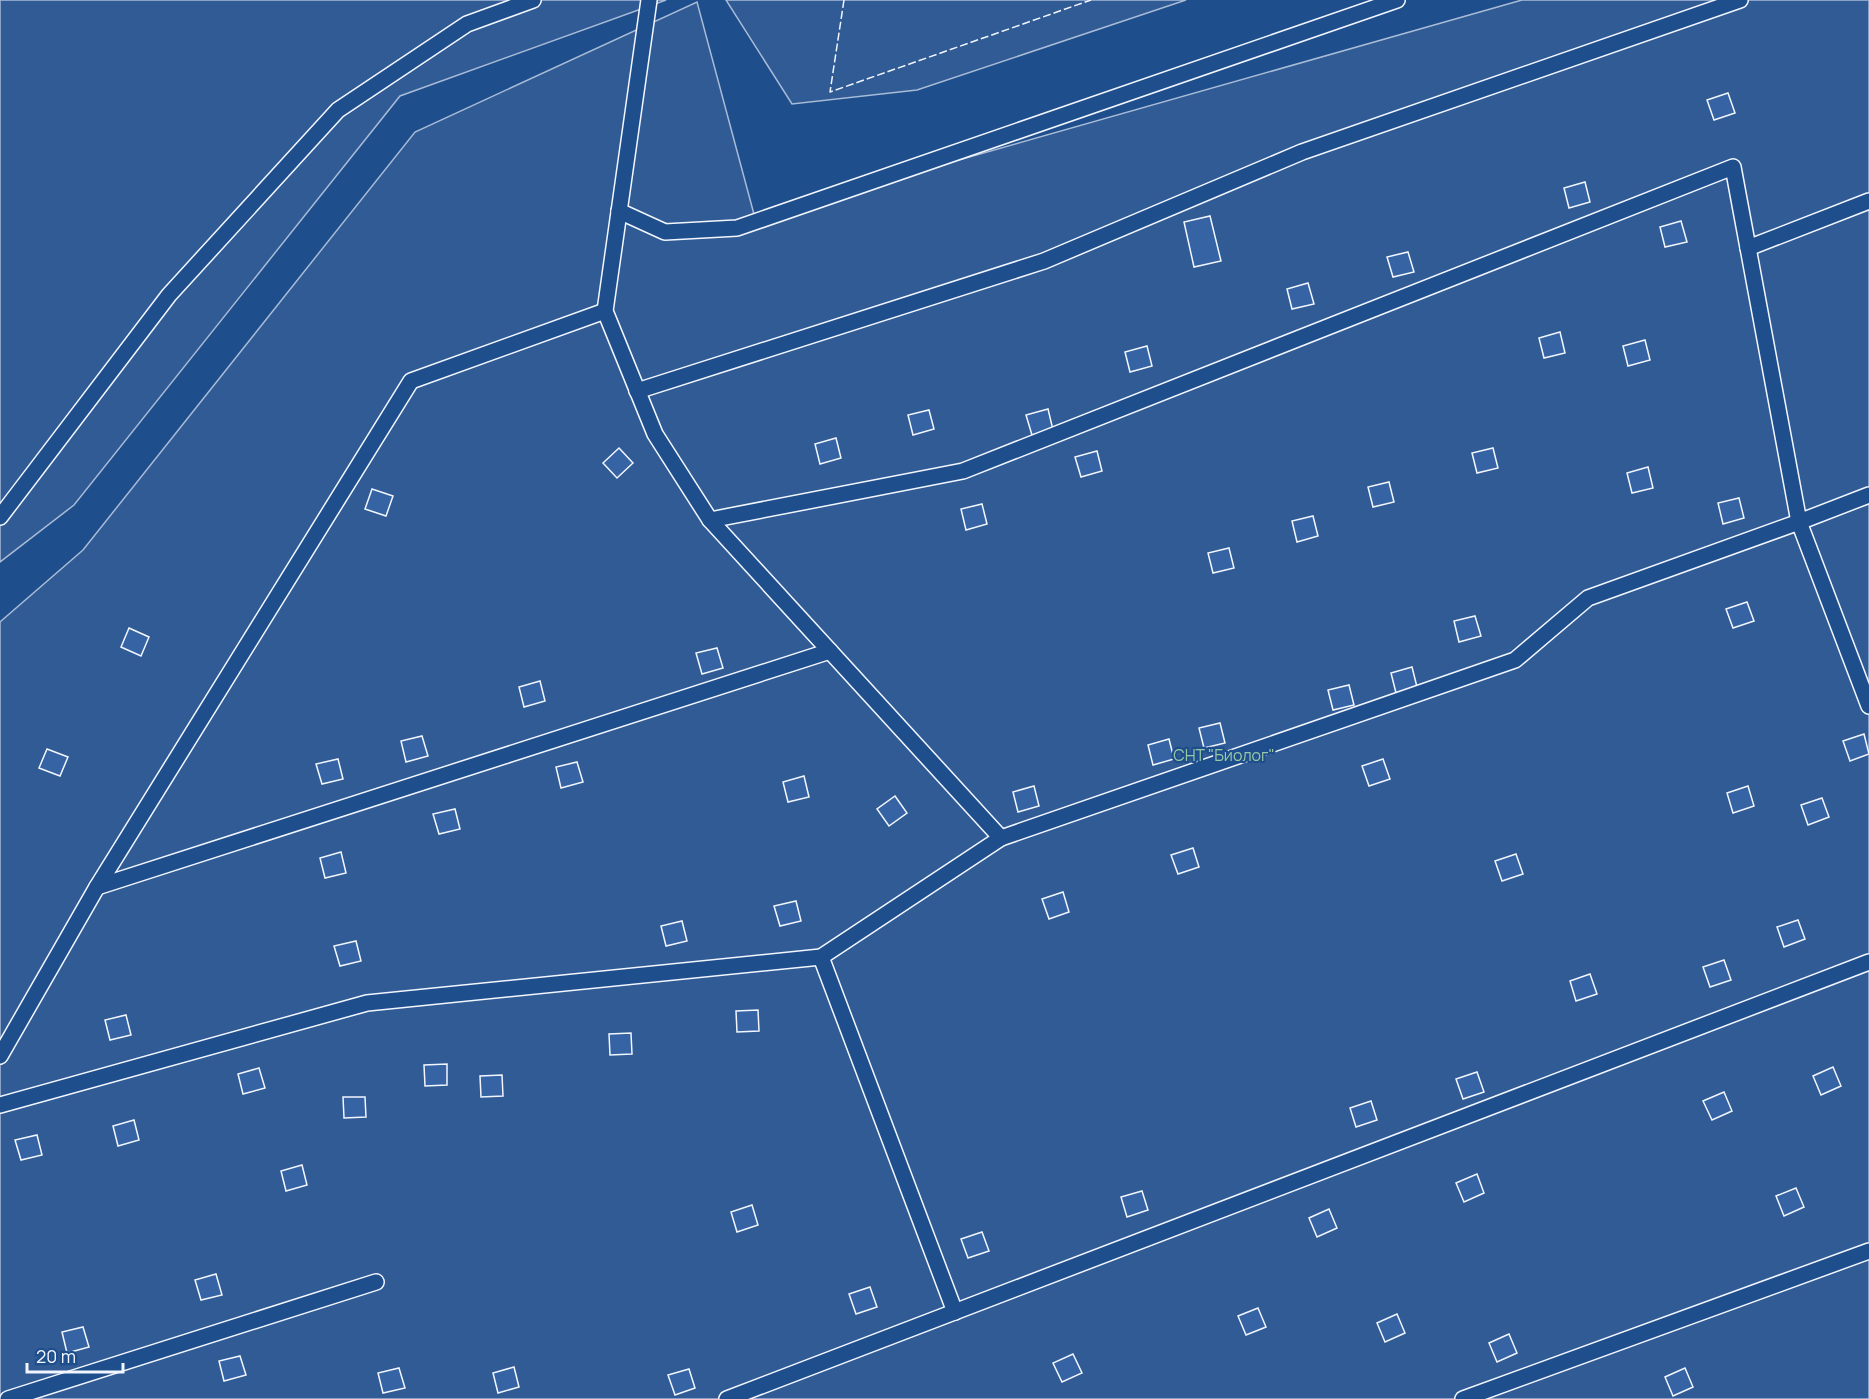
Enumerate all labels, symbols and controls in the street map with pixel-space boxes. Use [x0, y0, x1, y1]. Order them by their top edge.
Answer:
park label: СНТ "Биолог" [1173, 744, 1275, 766]
scale bar [27, 1336, 123, 1374]
text: 20 m [36, 1344, 76, 1368]

